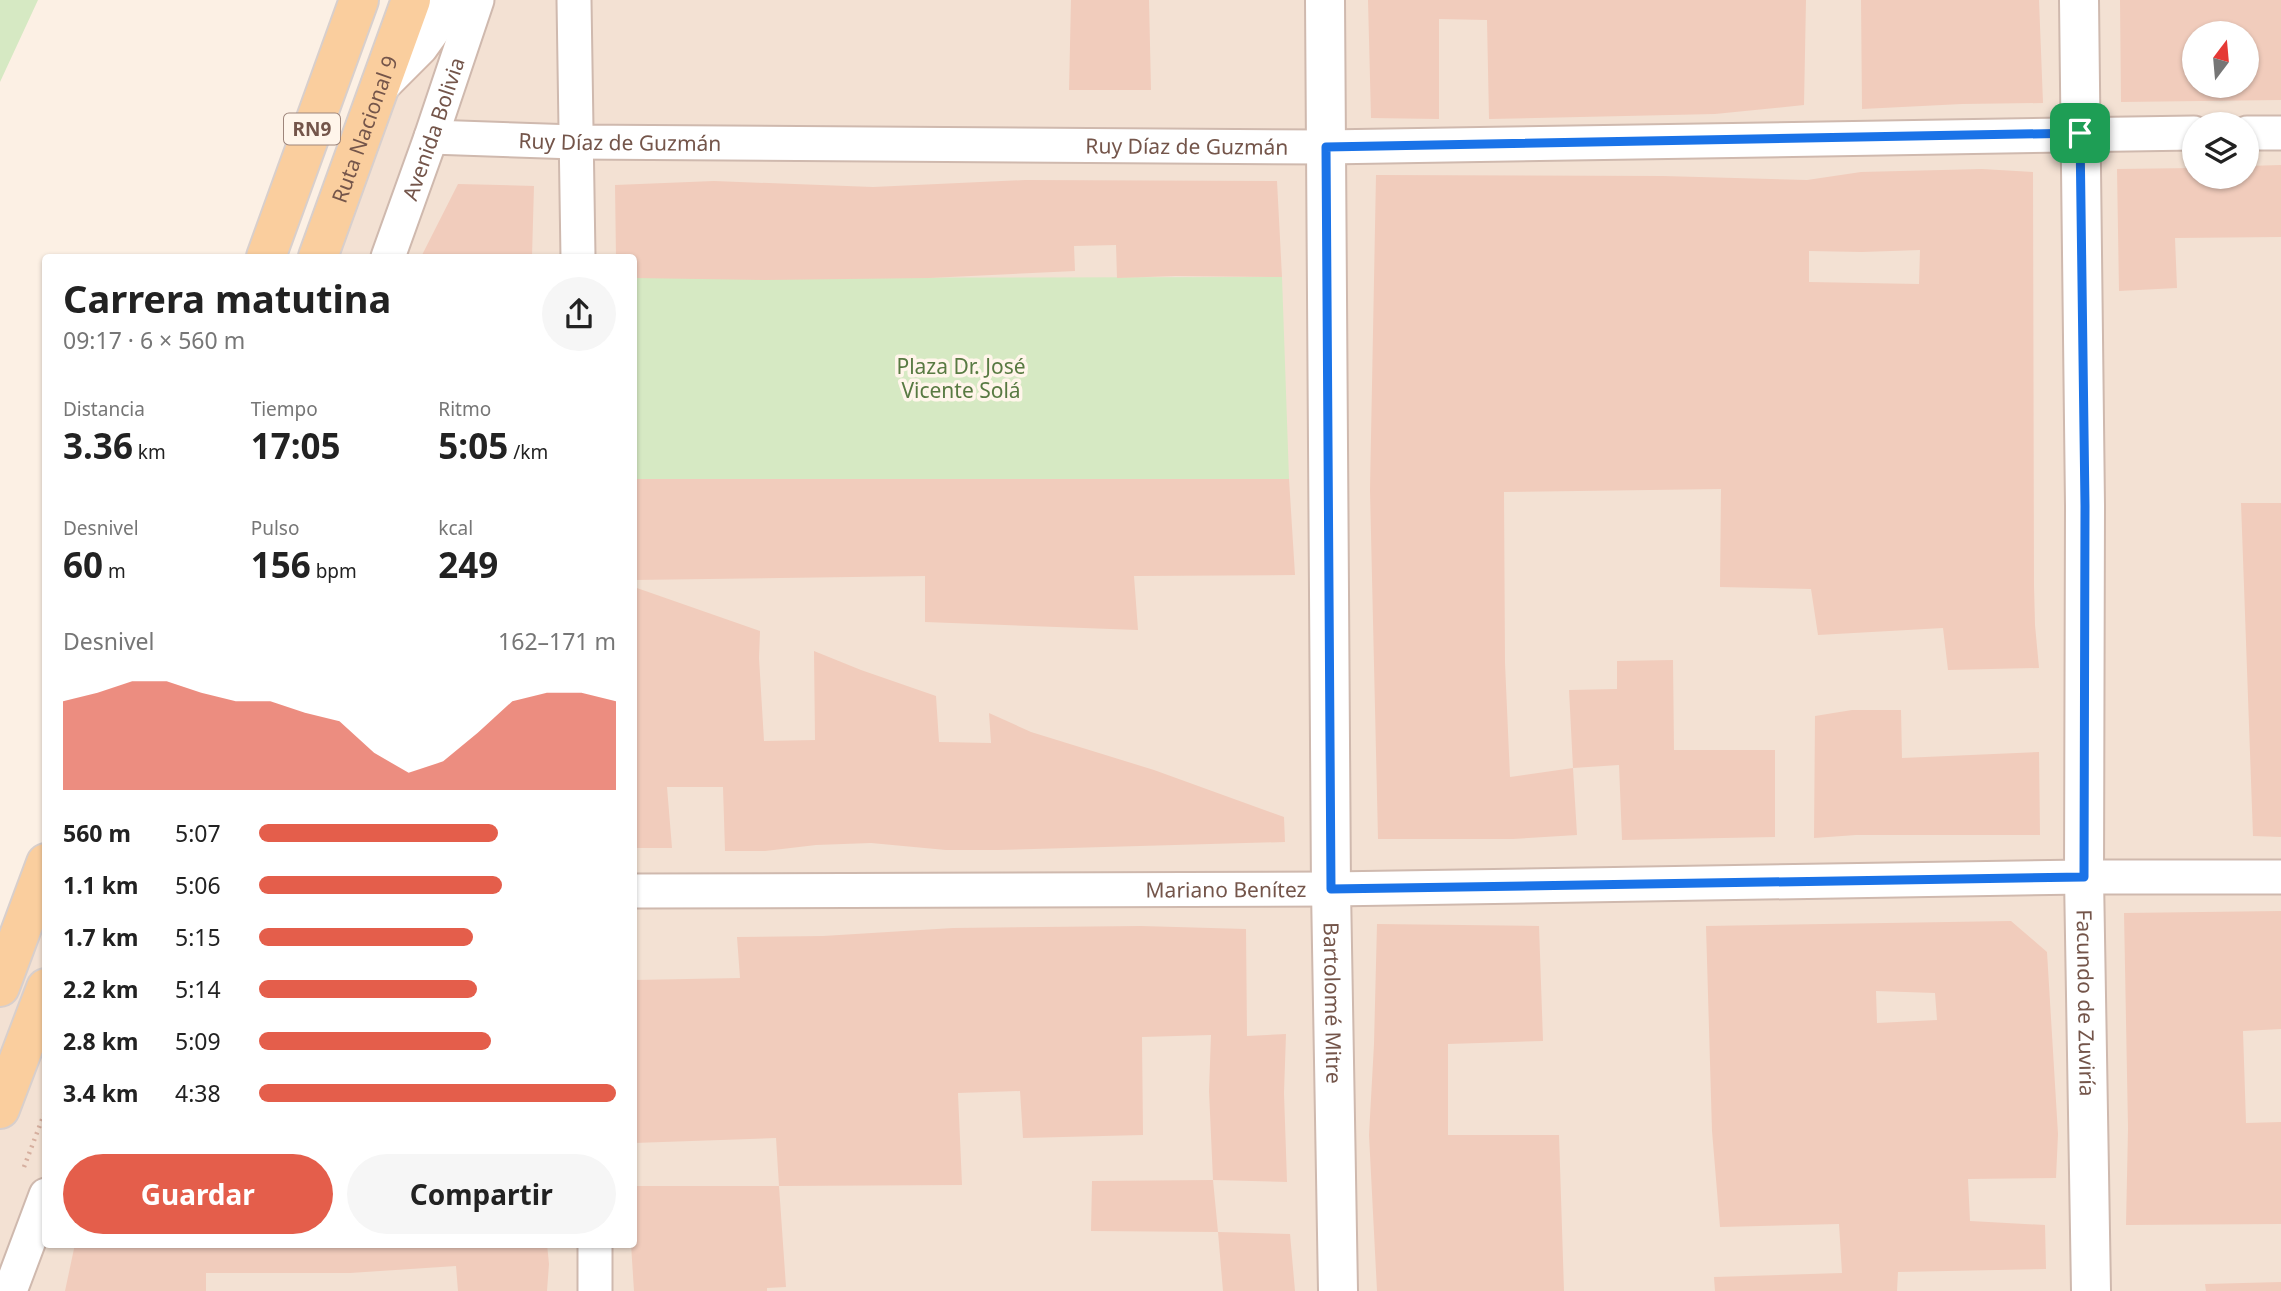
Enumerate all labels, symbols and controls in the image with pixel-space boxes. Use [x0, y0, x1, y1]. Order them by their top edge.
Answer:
north arrow [2182, 21, 2259, 98]
map controls [2182, 21, 2259, 189]
street label: Ruta Nacional 9 [325, 52, 404, 207]
street label: Avenida Bolivia [395, 54, 471, 204]
pin [2050, 103, 2110, 163]
button: layers [2182, 112, 2259, 189]
road number: RN9 [284, 113, 340, 144]
icon: arrive [2061, 114, 2099, 152]
street label: Ruy Díaz de Guzmán [518, 126, 721, 157]
street label: Ruy Díaz de Guzmán [1085, 131, 1288, 161]
text: Carrera matutina [63, 272, 391, 324]
button: share [542, 277, 616, 351]
text: 09:17 · 6 × 560 m [63, 324, 245, 356]
park label: Plaza Dr. José Vicente Solá [896, 352, 1026, 404]
text: Distancia [63, 396, 145, 422]
text: Tiempo [251, 396, 318, 422]
text: Ritmo [438, 396, 491, 422]
text: 3.36 [63, 422, 133, 469]
text: 17:05 [251, 422, 341, 469]
text: 5:05 [438, 422, 508, 469]
text: km [133, 439, 166, 465]
text: /km [508, 439, 548, 465]
text: Desnivel [63, 515, 139, 541]
text: Pulso [251, 515, 299, 541]
text: kcal [438, 515, 473, 541]
text: 60 [63, 541, 103, 588]
text: 156 [251, 541, 311, 588]
text: 249 [438, 541, 498, 588]
text: m [103, 558, 126, 584]
text: bpm [311, 558, 357, 584]
text: Desnivel [63, 625, 155, 657]
text: 162–171 m [498, 625, 616, 657]
text: 560 m [63, 817, 131, 849]
text: 5:07 [175, 817, 221, 849]
text: 1.1 km [63, 869, 138, 901]
text: 5:06 [175, 869, 221, 901]
street label: Mariano Benítez [1145, 875, 1307, 904]
street label: Facundo de Zuviría [2071, 909, 2102, 1097]
text: 1.7 km [63, 921, 138, 953]
text: 5:15 [175, 921, 221, 953]
street label: Bartolomé Mitre [1318, 922, 1348, 1084]
text: 2.2 km [63, 973, 138, 1005]
text: 5:14 [175, 973, 221, 1005]
text: 2.8 km [63, 1025, 138, 1057]
text: 5:09 [175, 1025, 221, 1057]
text: 3.4 km [63, 1077, 138, 1109]
text: 4:38 [175, 1077, 221, 1109]
button: Guardar [63, 1154, 333, 1234]
button: Compartir [347, 1154, 616, 1234]

